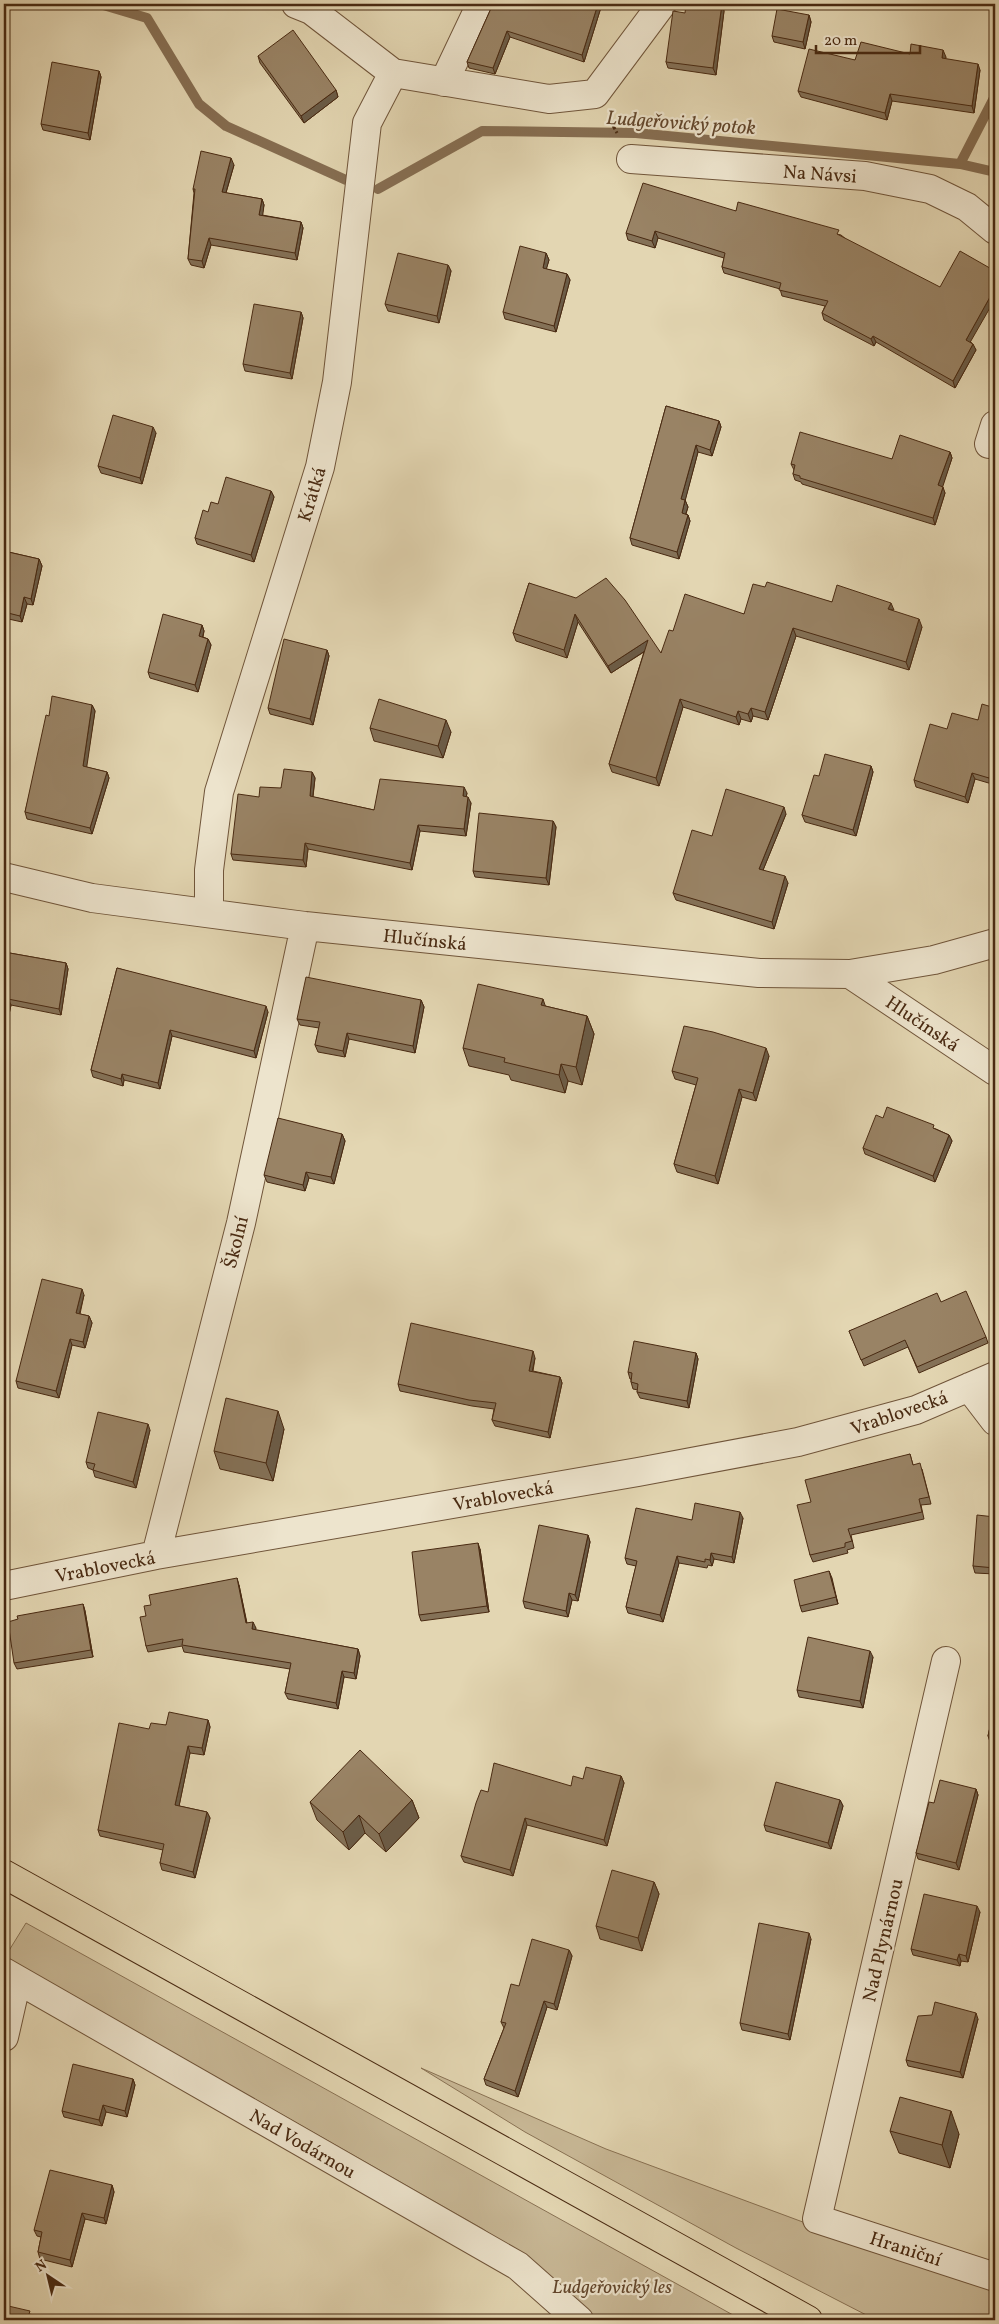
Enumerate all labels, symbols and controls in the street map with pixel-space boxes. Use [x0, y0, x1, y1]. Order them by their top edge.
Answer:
scale bar [816, 22, 920, 54]
text: 20 m [824, 31, 857, 52]
water label: Ludgeřovický potok [605, 105, 756, 143]
street label: Na Návsi [782, 159, 858, 191]
street label: Krátká [292, 464, 334, 525]
street label: Hlučínská [382, 924, 468, 958]
street label: Hlučínská [880, 990, 964, 1059]
street label: Školní [218, 1213, 256, 1271]
street label: Vrablovecká [847, 1385, 952, 1443]
street label: Vrablovecká [451, 1475, 556, 1519]
street label: Vrablovecká [53, 1546, 158, 1590]
street label: Nad Plynárnou [857, 1876, 911, 2005]
street label: Nad Vodárnou [244, 2104, 360, 2186]
street label: Hraniční [866, 2226, 945, 2274]
north arrow [22, 2252, 72, 2302]
text: N [32, 2256, 51, 2277]
park label: Ludgeřovický les [552, 2275, 672, 2301]

